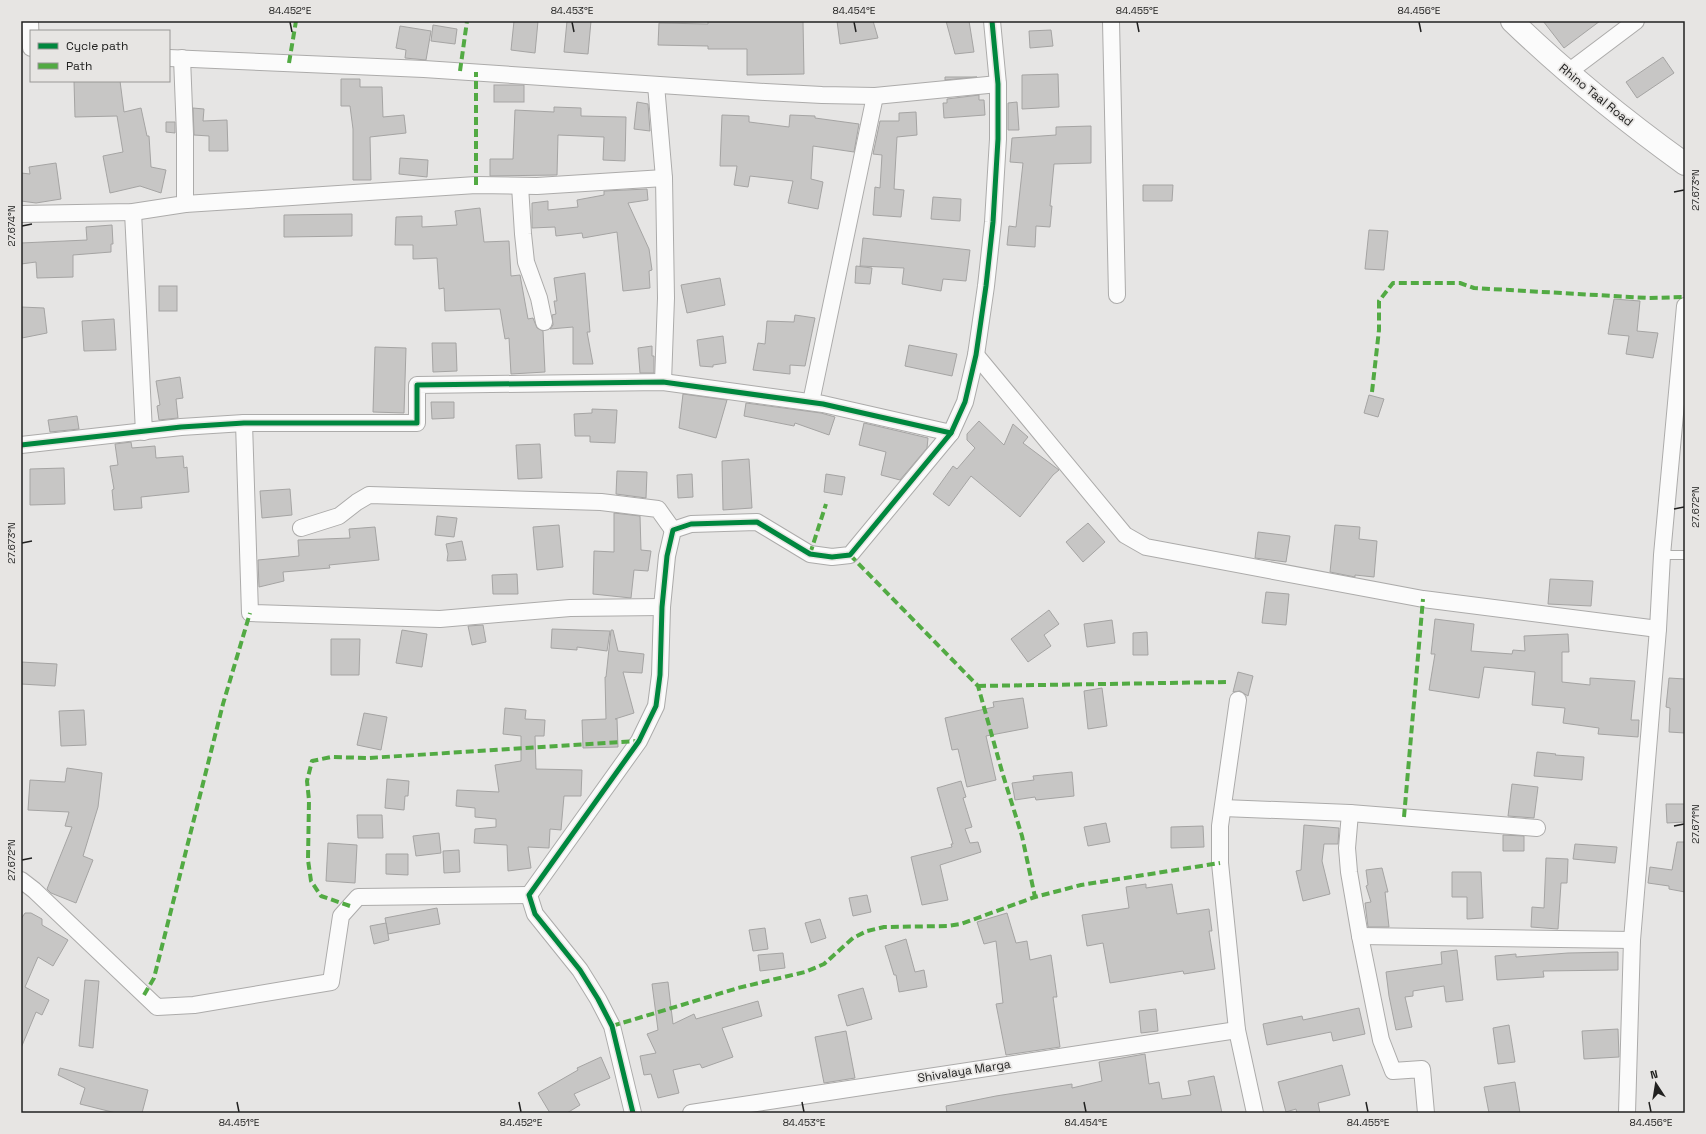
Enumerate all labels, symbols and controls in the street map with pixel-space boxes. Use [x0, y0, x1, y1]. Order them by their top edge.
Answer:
text: 84.452°E [269, 4, 312, 17]
text: 84.453°E [551, 4, 594, 17]
text: 84.454°E [833, 4, 876, 17]
text: 84.455°E [1116, 4, 1159, 17]
text: 84.456°E [1398, 4, 1441, 17]
legend [30, 30, 170, 82]
text: Cycle path [66, 38, 128, 54]
text: Path [66, 58, 92, 74]
street label: Rhino Taal Road [1556, 60, 1636, 130]
text: 27.673°N [1689, 169, 1702, 211]
text: 27.674°N [5, 205, 18, 247]
text: 27.672°N [1689, 486, 1702, 528]
text: 27.673°N [5, 522, 18, 564]
text: 27.671°N [1689, 804, 1702, 844]
text: 27.672°N [5, 839, 18, 881]
street label: Shivalaya Marga [916, 1056, 1012, 1086]
north arrow [1636, 1064, 1676, 1104]
text: N [1649, 1067, 1659, 1082]
text: 84.451°E [219, 1116, 260, 1129]
text: 84.452°E [500, 1116, 543, 1129]
text: 84.453°E [783, 1116, 826, 1129]
text: 84.454°E [1065, 1116, 1108, 1129]
text: 84.455°E [1347, 1116, 1390, 1129]
text: 84.456°E [1630, 1116, 1673, 1129]

